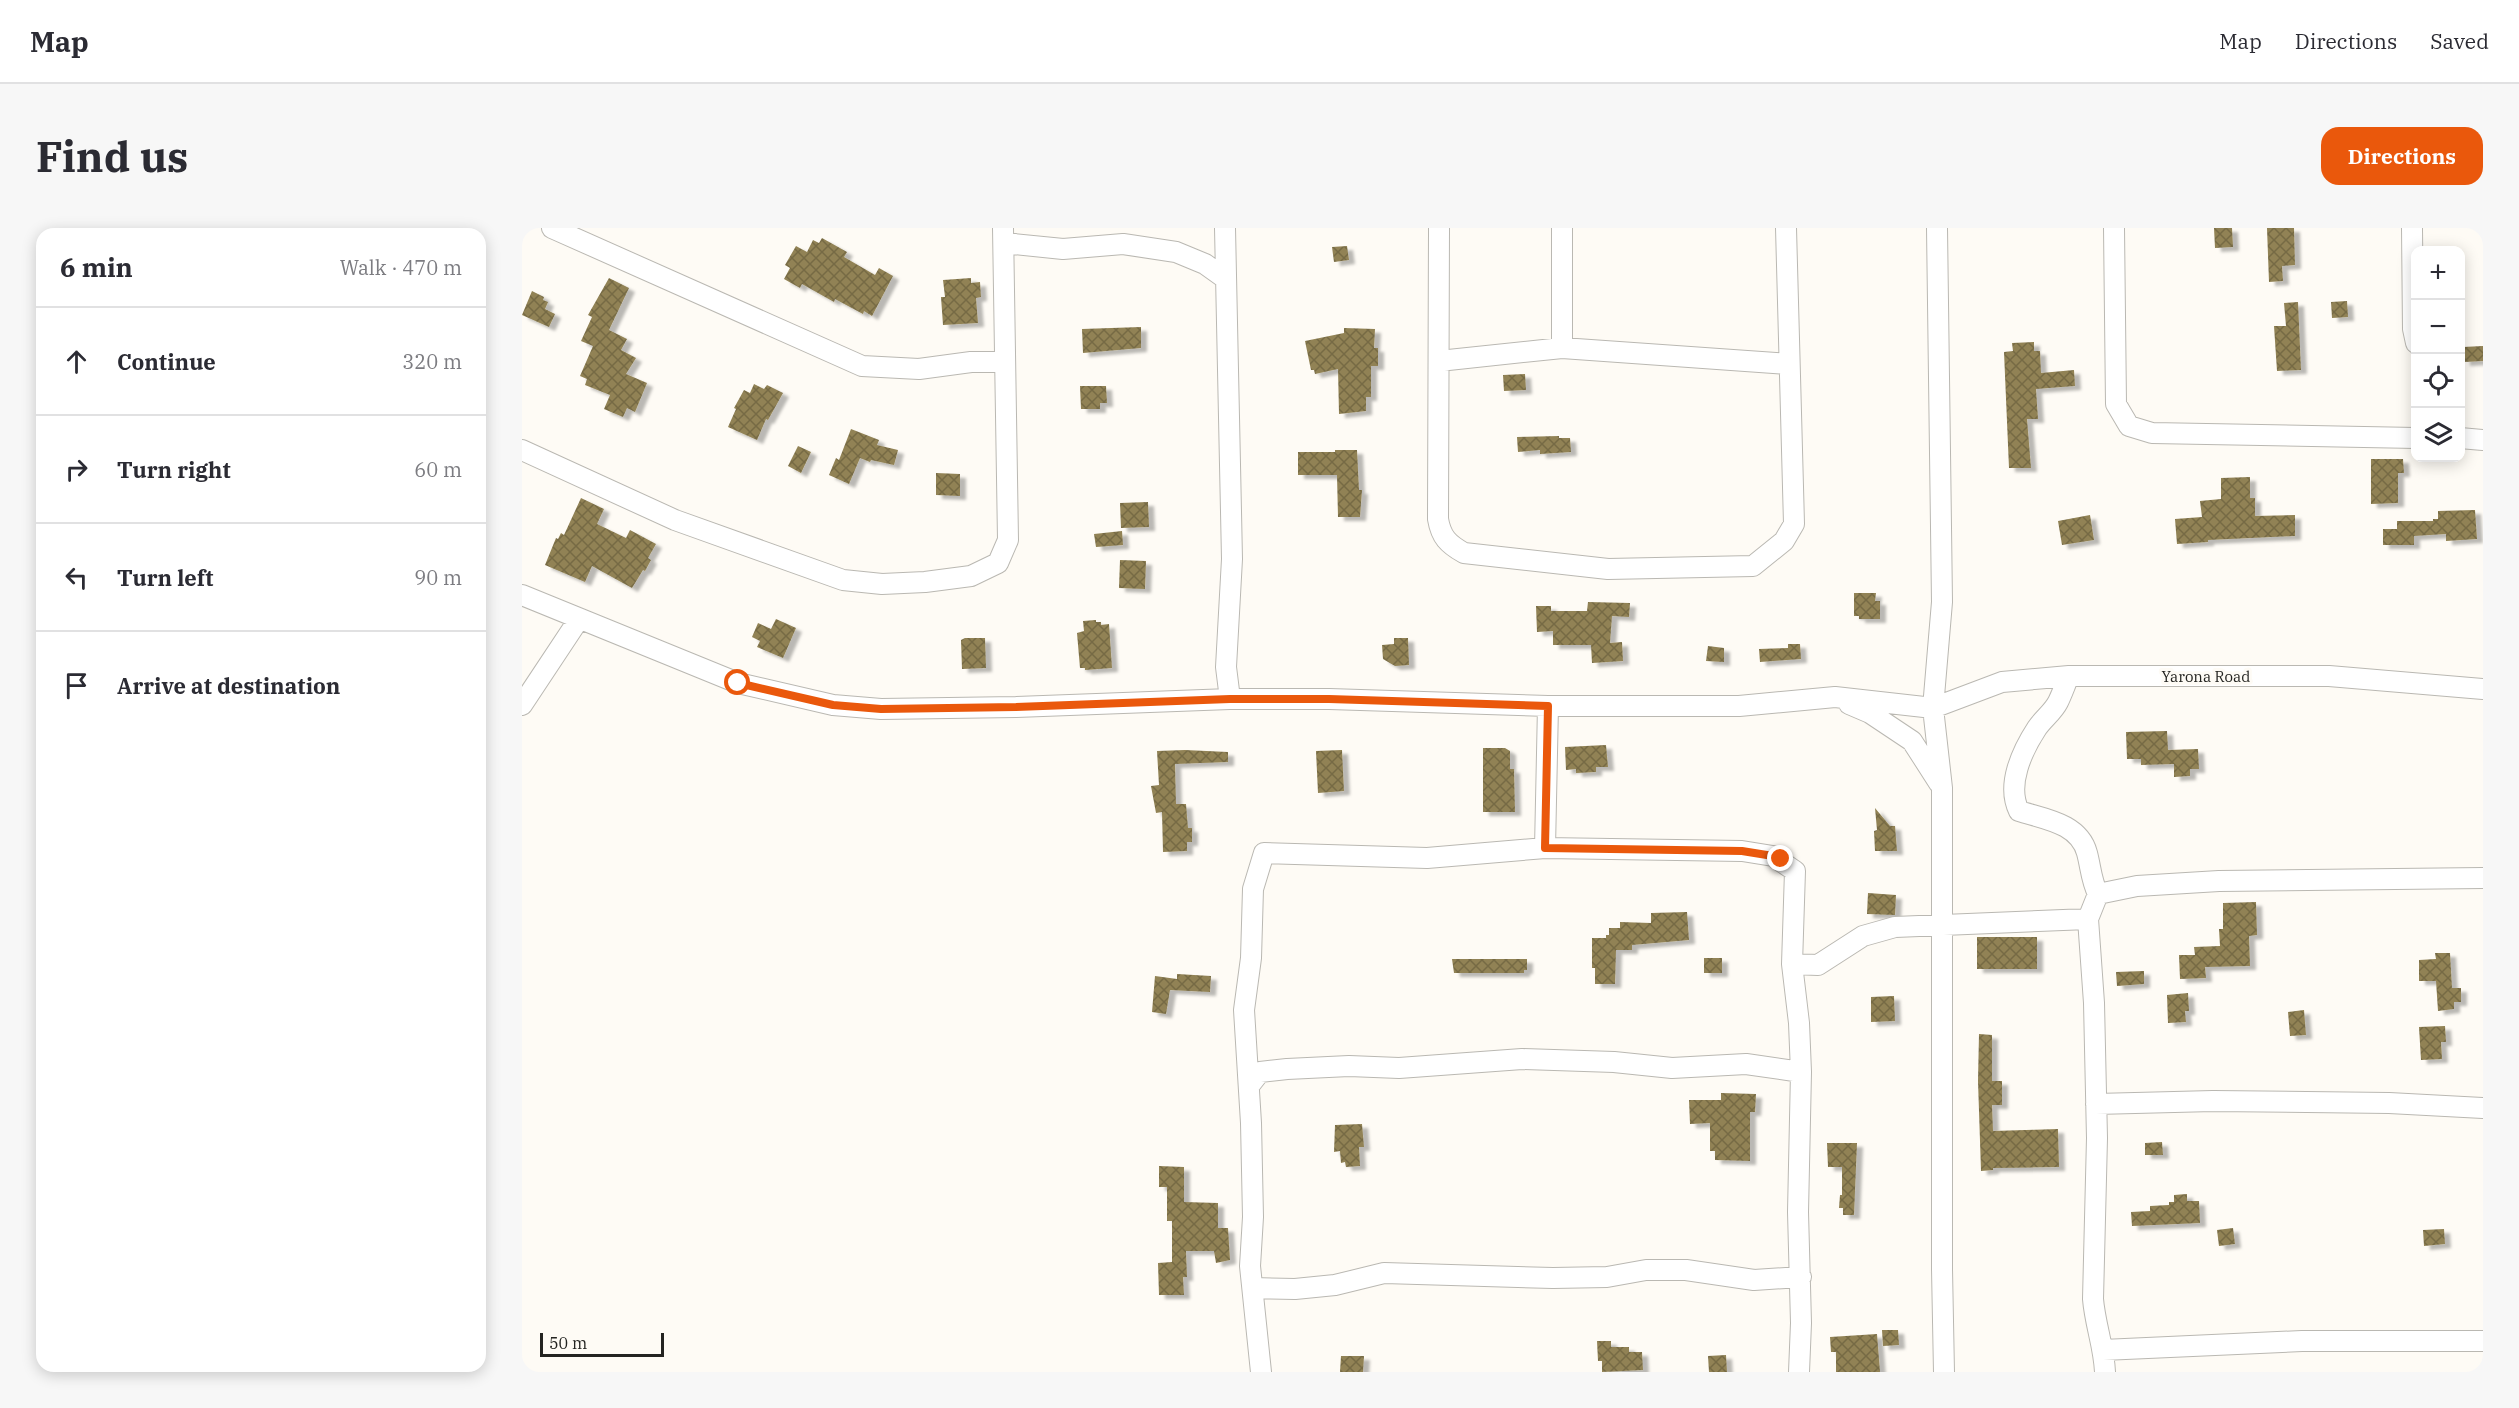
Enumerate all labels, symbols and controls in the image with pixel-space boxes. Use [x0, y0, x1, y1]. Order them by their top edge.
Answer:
text: Map [30, 23, 89, 60]
text: Map [2219, 27, 2262, 55]
text: Directions [2295, 27, 2397, 55]
text: Saved [2430, 27, 2489, 55]
button: Directions [2321, 127, 2483, 185]
text: Find us [36, 129, 188, 184]
map controls [2411, 246, 2465, 462]
button: + [2411, 246, 2465, 300]
text: 6 min [60, 250, 133, 284]
text: Walk · 470 m [340, 254, 462, 281]
button: − [2411, 300, 2465, 354]
icon: ahead [60, 345, 93, 378]
text: Continue [117, 347, 216, 376]
text: 320 m [402, 348, 462, 375]
button: locate [2411, 354, 2465, 408]
button: layers [2411, 408, 2465, 462]
icon: right [60, 453, 93, 486]
text: Turn right [117, 455, 231, 484]
text: 60 m [414, 456, 462, 483]
icon: left [60, 561, 93, 594]
text: Turn left [117, 563, 213, 592]
text: 90 m [414, 564, 462, 591]
street label: Yarona Road [2162, 667, 2250, 686]
icon: arrive [60, 669, 93, 702]
route start [724, 669, 750, 695]
text: Arrive at destination [117, 671, 340, 700]
route end [1767, 845, 1793, 871]
scale bar [540, 1330, 664, 1358]
text: 50 m [549, 1333, 587, 1353]

